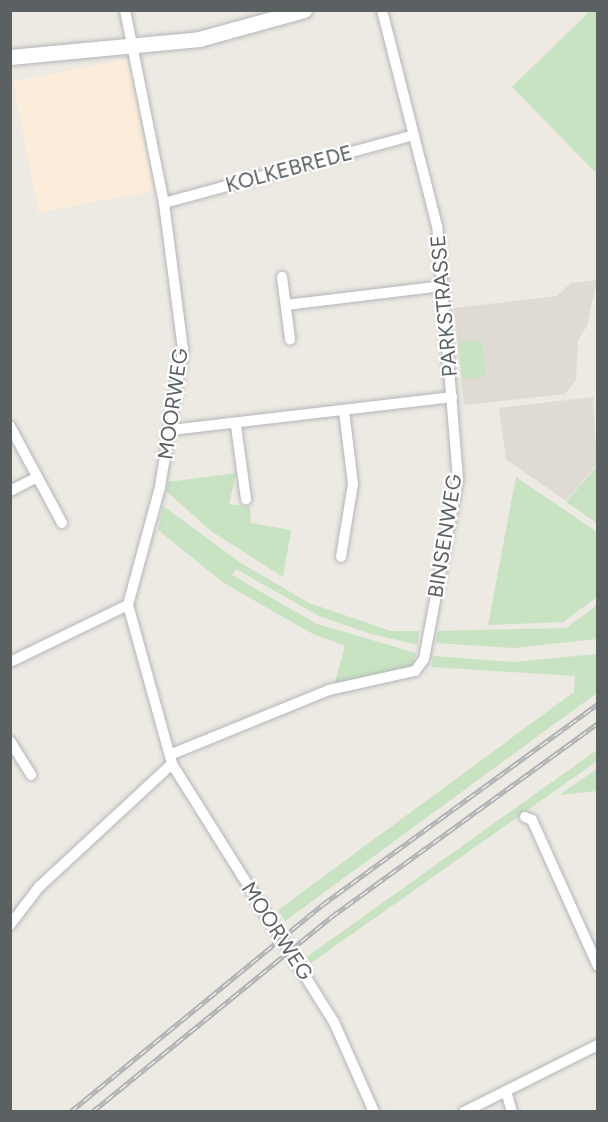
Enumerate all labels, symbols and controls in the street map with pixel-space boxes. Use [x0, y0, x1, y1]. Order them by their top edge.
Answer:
street label: KOLKEBREDE [223, 140, 355, 198]
street label: PARKSTRASSE [425, 234, 463, 378]
street label: MOORWEG [153, 347, 193, 461]
street label: BINSENWEG [423, 472, 467, 600]
street label: MOORWEG [236, 877, 318, 985]

